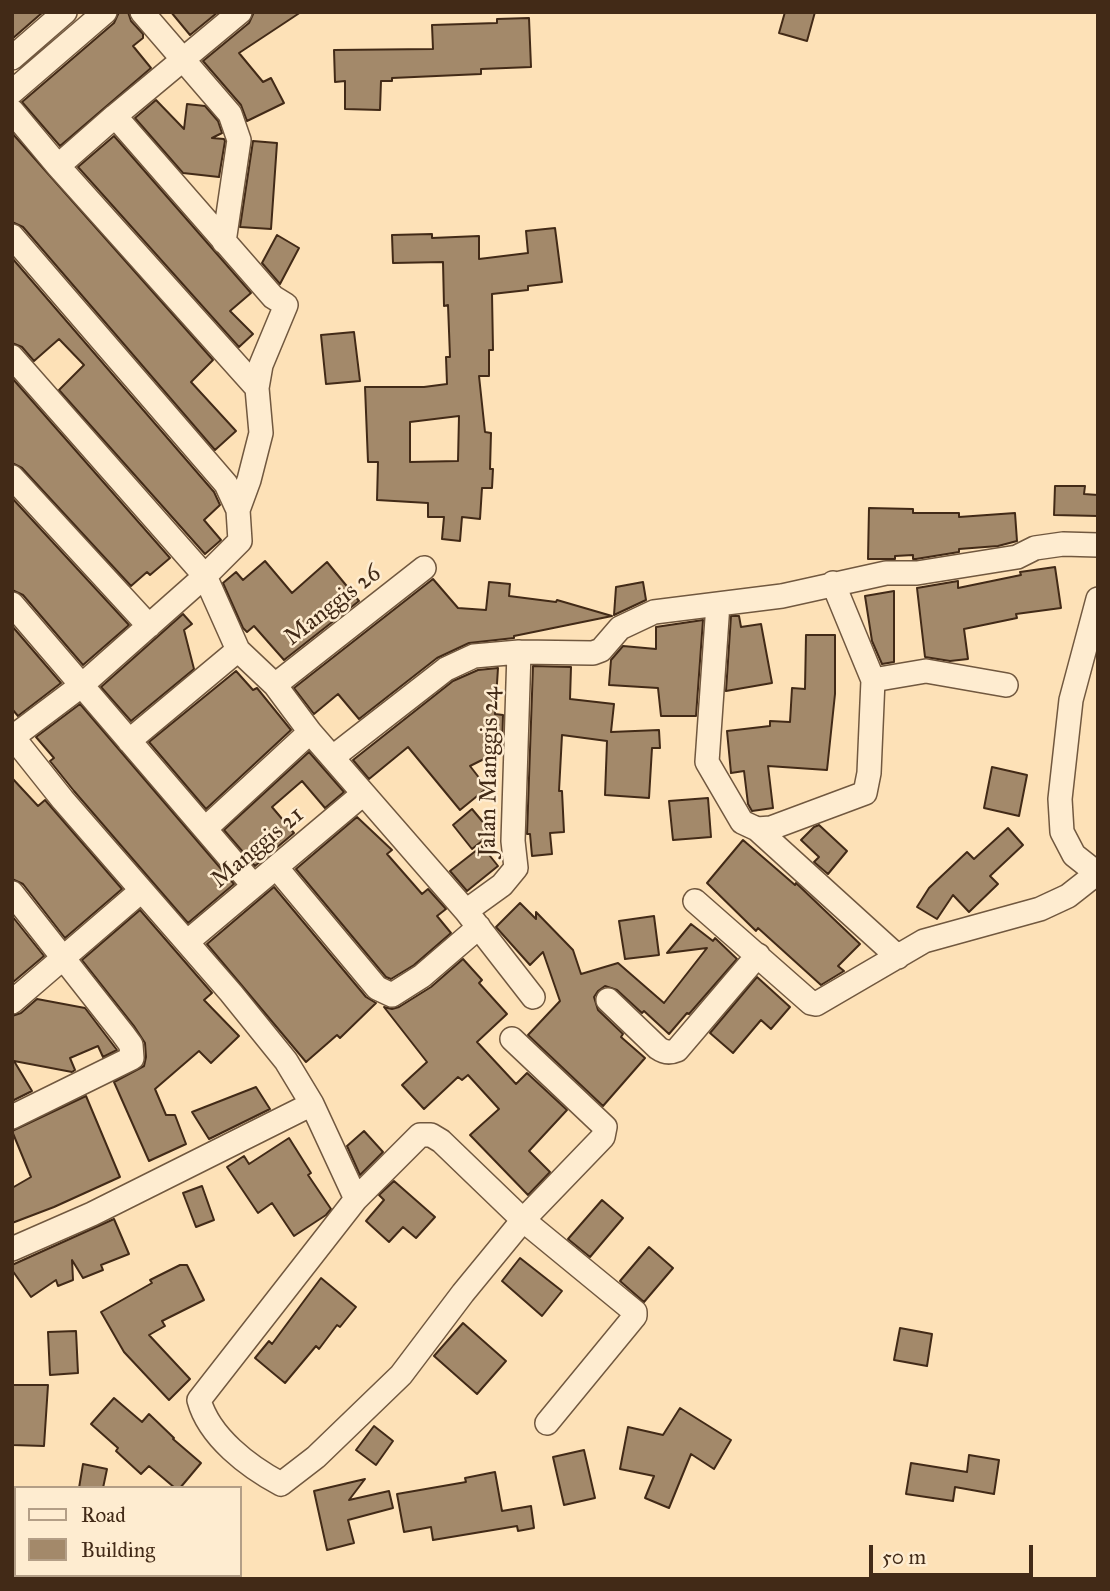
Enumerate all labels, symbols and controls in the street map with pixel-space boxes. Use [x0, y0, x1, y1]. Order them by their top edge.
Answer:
street label: Manggis 26 [279, 559, 387, 653]
street label: Jalan Manggis 24 [474, 687, 506, 857]
street label: Manggis 21 [206, 801, 310, 895]
legend [14, 1486, 242, 1577]
text: Road [81, 1502, 126, 1528]
scale bar [872, 1532, 1036, 1576]
text: Building [81, 1537, 155, 1563]
text: 50 m [882, 1544, 926, 1570]

